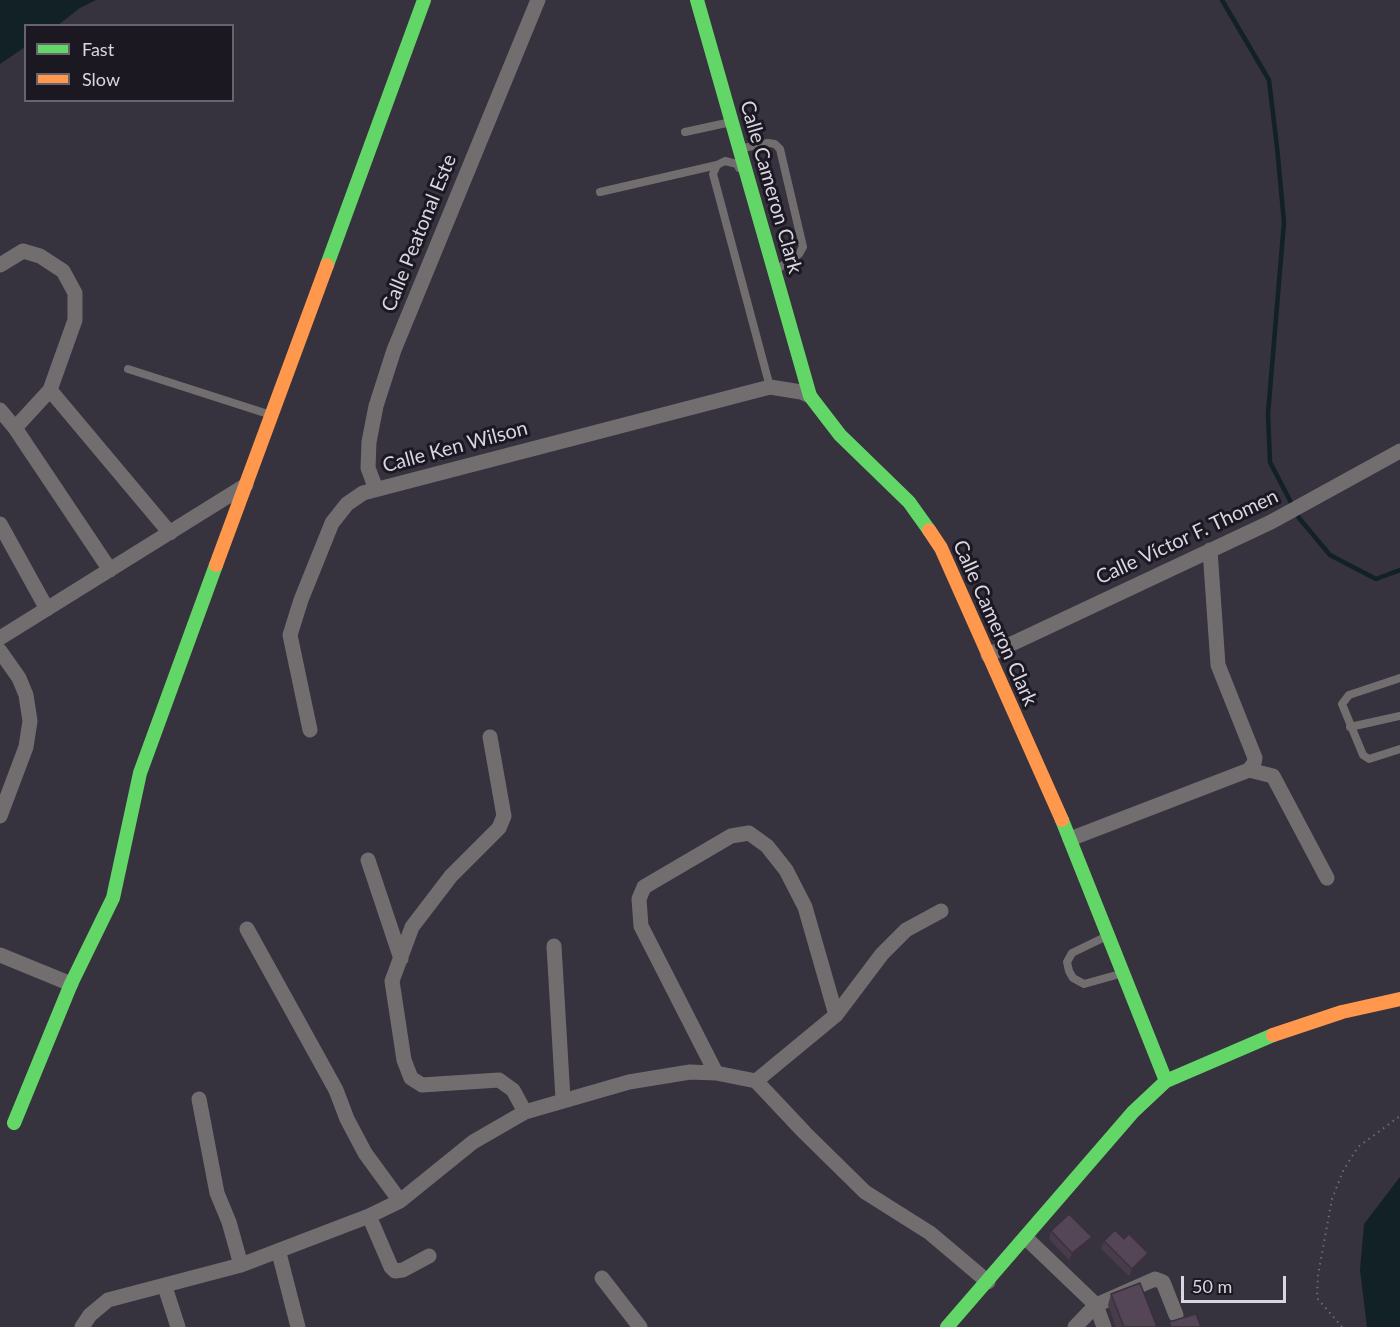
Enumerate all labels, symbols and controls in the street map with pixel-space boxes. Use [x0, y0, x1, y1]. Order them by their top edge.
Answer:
legend [24, 24, 234, 102]
text: Fast [82, 38, 114, 60]
text: Slow [82, 68, 120, 90]
street label: Calle Cameron Clark [735, 98, 807, 276]
street label: Calle Peatonal Este [377, 151, 461, 315]
street label: Calle Ken Wilson [380, 416, 530, 478]
street label: Calle Víctor F. Thomen [1092, 484, 1282, 590]
street label: Calle Cameron Clark [948, 537, 1042, 709]
scale bar [1184, 1264, 1289, 1302]
text: 50 m [1192, 1275, 1232, 1297]

